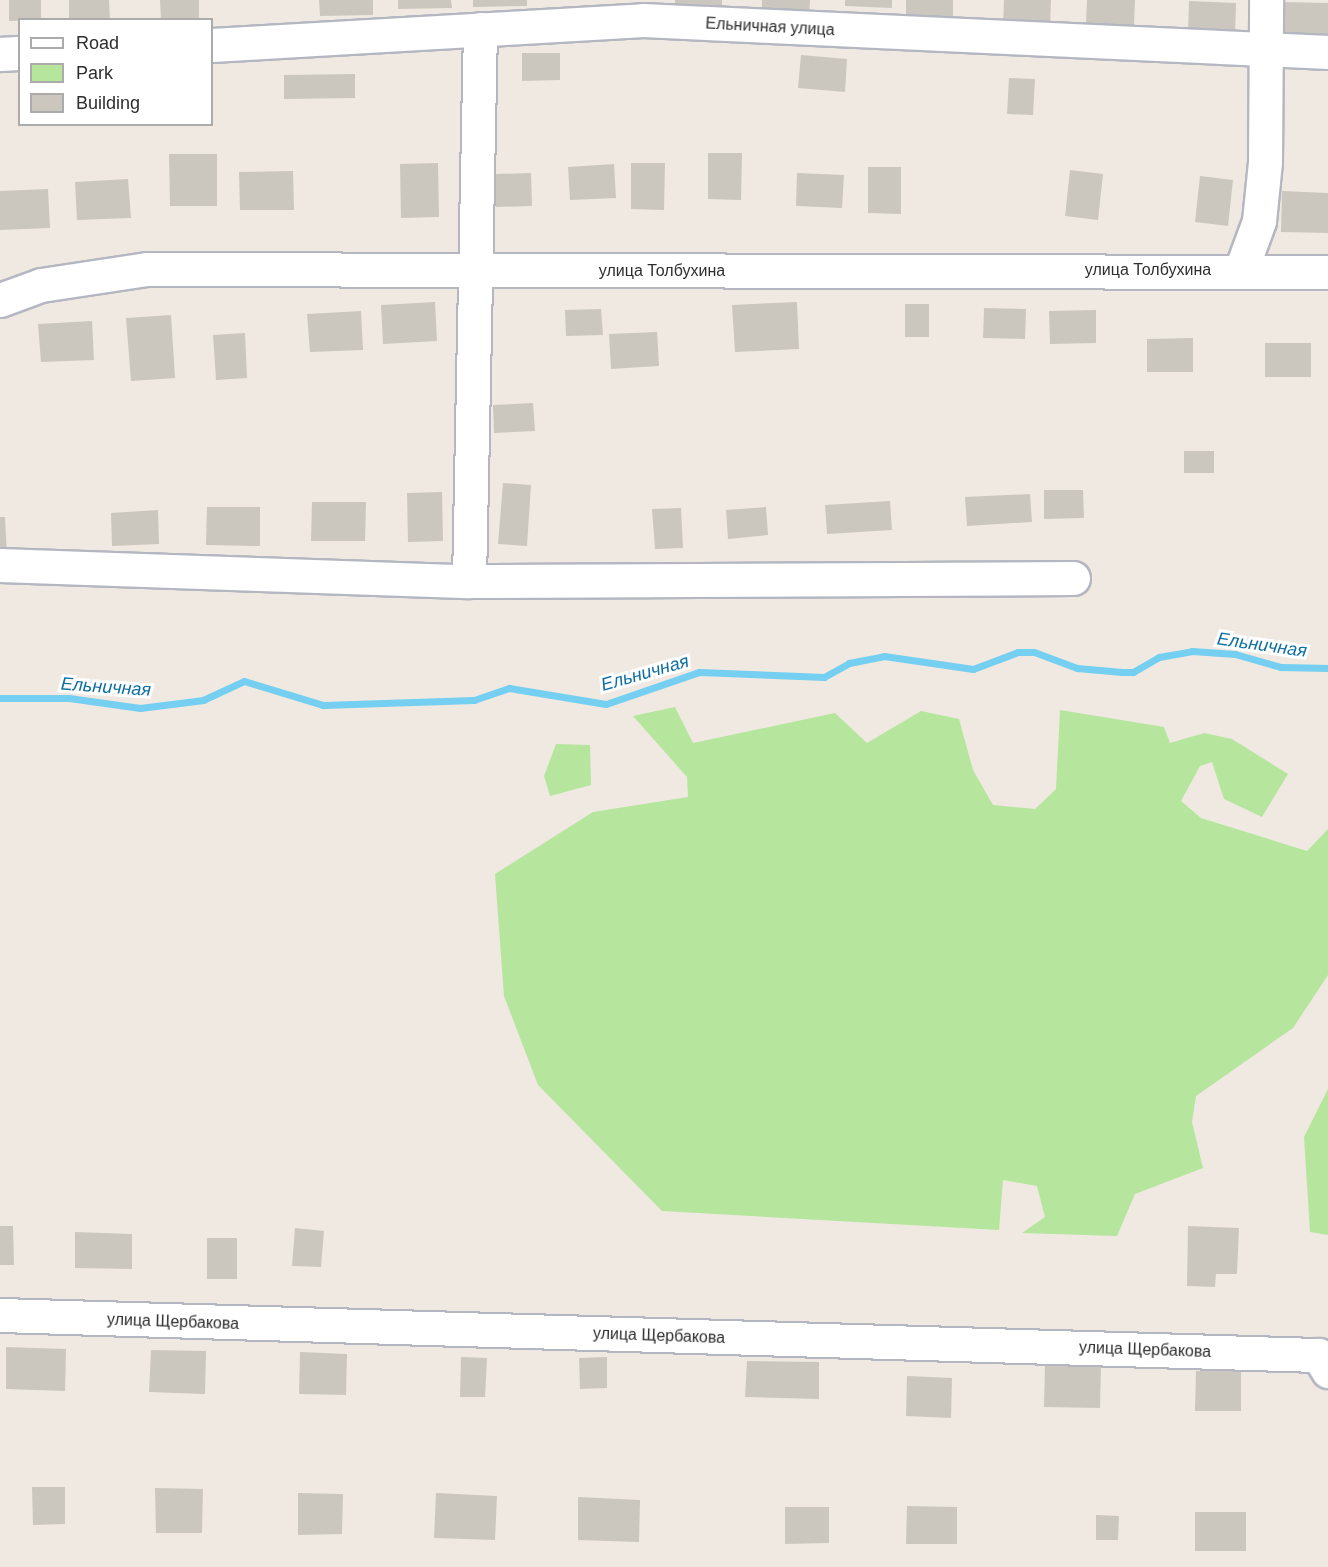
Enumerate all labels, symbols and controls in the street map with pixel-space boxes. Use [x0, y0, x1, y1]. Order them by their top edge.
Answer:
street label: Ельничная улица [705, 14, 835, 40]
legend [18, 18, 213, 126]
text: Road [76, 33, 119, 53]
text: Park [76, 63, 113, 83]
text: Building [76, 93, 140, 113]
street label: улица Толбухина [1085, 260, 1211, 280]
street label: улица Толбухина [599, 261, 725, 281]
water label: Ельничная [1216, 628, 1308, 662]
water label: Ельничная [599, 650, 691, 696]
water label: Ельничная [60, 673, 152, 701]
street label: улица Щербакова [107, 1310, 239, 1334]
street label: улица Щербакова [593, 1324, 725, 1348]
street label: улица Щербакова [1079, 1338, 1211, 1362]

